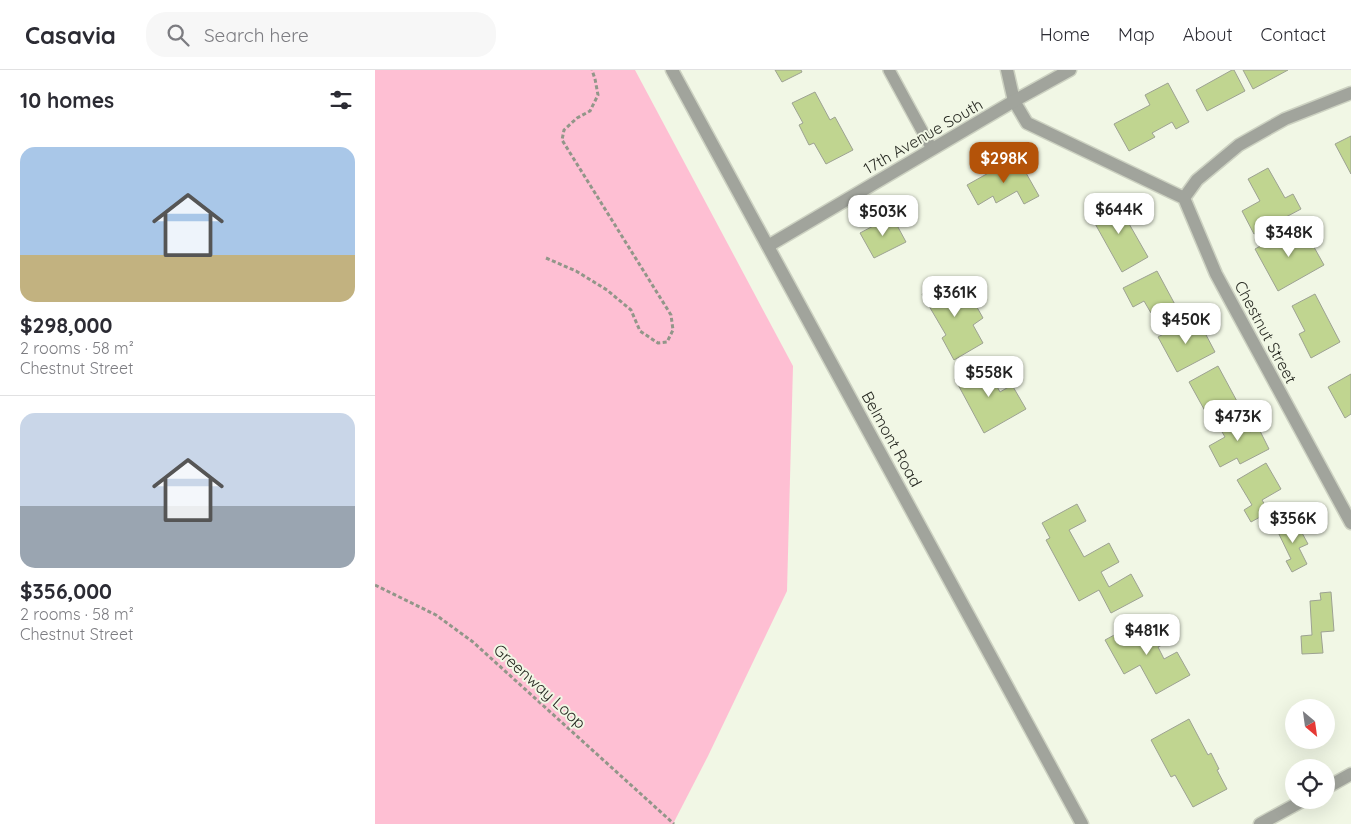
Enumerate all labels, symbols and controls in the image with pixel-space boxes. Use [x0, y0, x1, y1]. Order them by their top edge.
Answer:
search box [146, 12, 496, 57]
text: Casavia [25, 20, 116, 50]
icon: search [164, 21, 192, 49]
text: Search here [204, 23, 309, 47]
text: Home [1040, 23, 1090, 46]
text: Map [1118, 23, 1155, 46]
text: About [1183, 23, 1233, 46]
text: Contact [1261, 23, 1326, 46]
icon: filters [327, 86, 355, 114]
text: 10 homes [20, 87, 114, 113]
street label: 17th Avenue South [860, 94, 986, 178]
pin: $298K [969, 142, 1039, 184]
text: $298K [981, 148, 1028, 168]
icon: home [143, 180, 233, 270]
pin: $644K [1084, 192, 1154, 235]
pin: $503K [848, 194, 918, 237]
text: $644K [1095, 199, 1143, 219]
text: $503K [859, 201, 907, 221]
pin: $348K [1254, 216, 1324, 258]
text: $348K [1266, 222, 1312, 242]
pin: $361K [920, 276, 990, 318]
street label: Chestnut Street [1231, 277, 1301, 387]
text: $361K [933, 282, 977, 302]
pin: $450K [1151, 302, 1221, 345]
text: $450K [1162, 309, 1210, 329]
text: $298,000 [20, 312, 112, 338]
text: 2 rooms · 58 m² [20, 338, 134, 358]
pin: $558K [954, 356, 1024, 398]
text: Chestnut Street [20, 358, 133, 378]
text: $558K [965, 362, 1013, 382]
street label: Belmont Road [858, 388, 926, 490]
pin: $473K [1203, 400, 1273, 442]
text: $473K [1215, 406, 1261, 426]
icon: home [143, 445, 233, 535]
pin: $356K [1258, 502, 1328, 544]
text: $356K [1270, 508, 1316, 528]
text: $356,000 [20, 578, 112, 604]
text: 2 rooms · 58 m² [20, 604, 134, 624]
pin: $481K [1112, 614, 1182, 656]
text: $481K [1125, 620, 1169, 640]
text: Chestnut Street [20, 624, 133, 644]
street label: Greenway Loop [490, 639, 590, 733]
north arrow [1285, 699, 1335, 749]
map controls [1285, 699, 1335, 809]
button: locate [1285, 759, 1335, 809]

